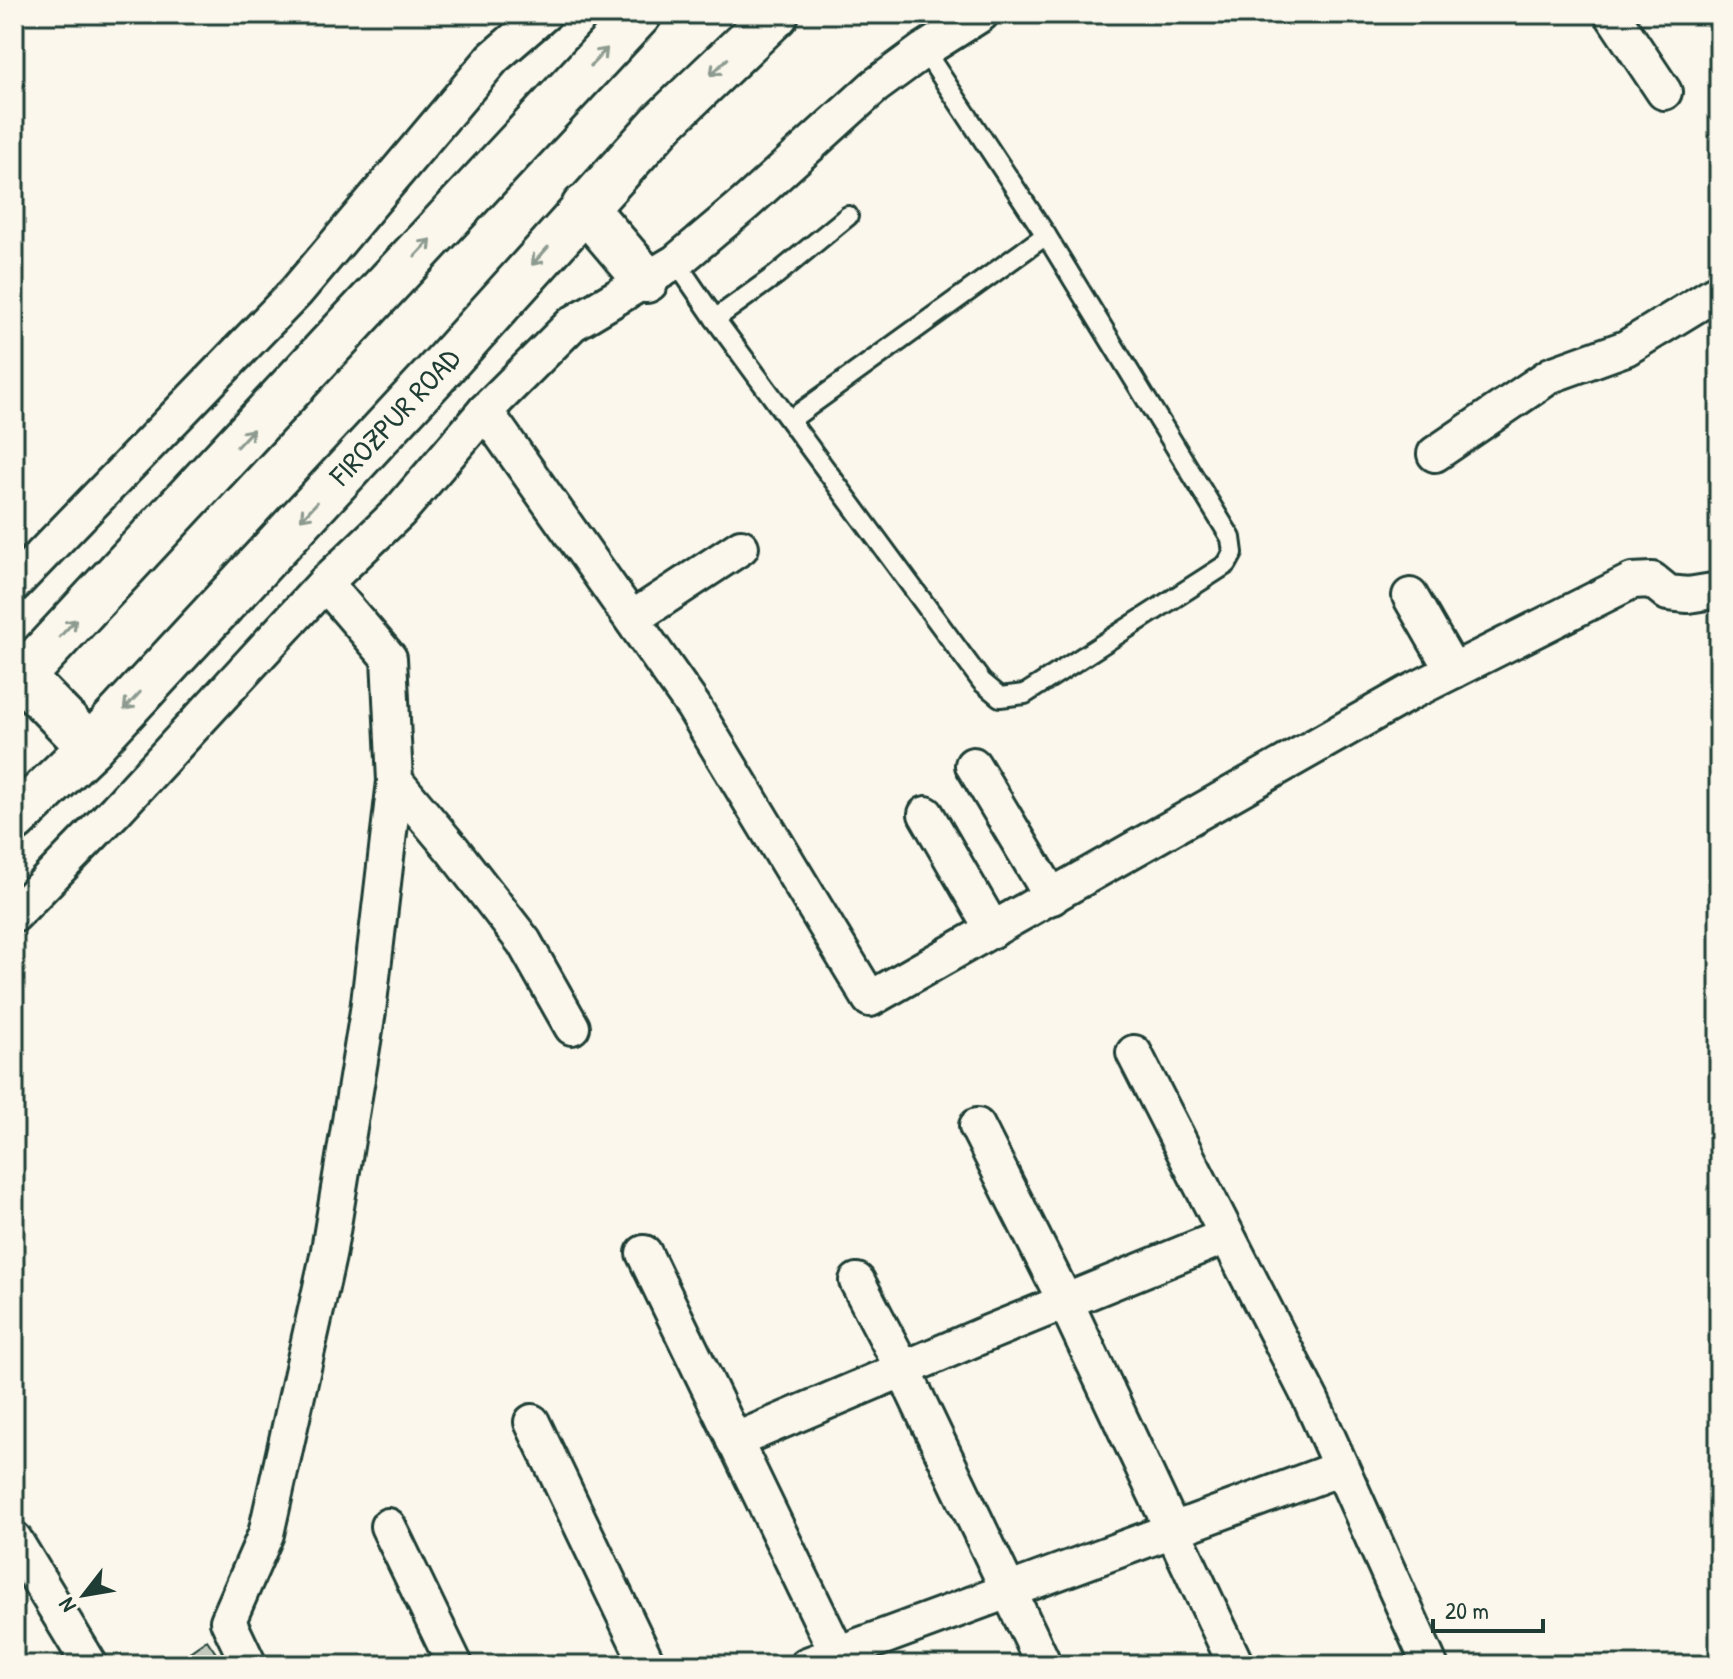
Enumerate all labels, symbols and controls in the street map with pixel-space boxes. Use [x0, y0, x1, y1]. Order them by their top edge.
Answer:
one-way arrow [589, 47, 608, 67]
one-way arrow [710, 57, 729, 76]
one-way arrow [413, 238, 432, 258]
one-way arrow [532, 246, 550, 266]
street label: FIROZPUR ROAD [319, 338, 469, 494]
one-way arrow [236, 428, 255, 448]
one-way arrow [300, 501, 319, 521]
one-way arrow [58, 618, 77, 638]
one-way arrow [124, 691, 142, 711]
north arrow [44, 1555, 124, 1635]
scale bar [1433, 1583, 1543, 1633]
text: N [51, 1592, 83, 1618]
text: 20 m [1445, 1594, 1489, 1626]

